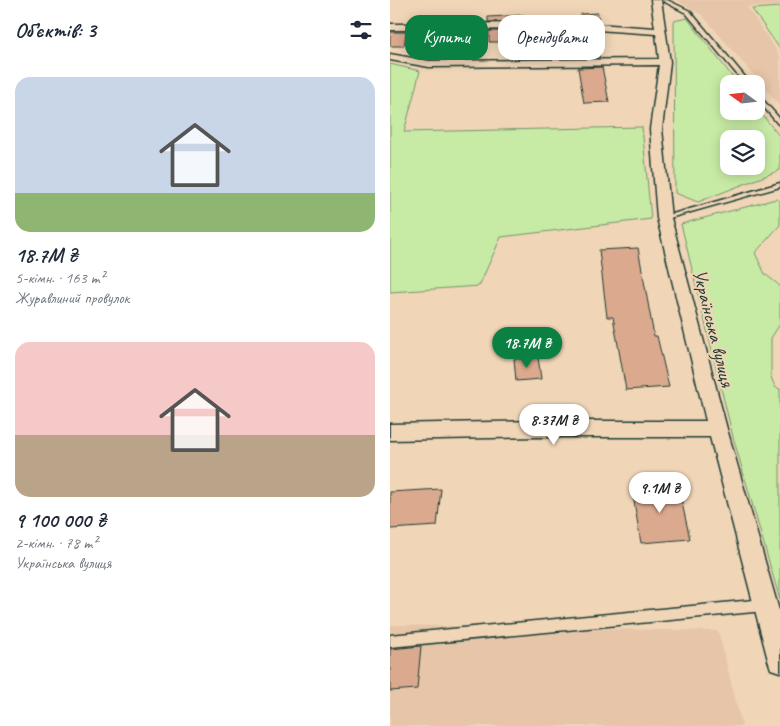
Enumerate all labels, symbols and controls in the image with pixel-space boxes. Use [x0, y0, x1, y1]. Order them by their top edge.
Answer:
chip: Купити [405, 15, 488, 60]
chip: Орендувати [498, 15, 605, 60]
icon: filters [347, 16, 375, 44]
text: Об’єктів: 3 [15, 17, 96, 43]
north arrow [720, 75, 765, 120]
map controls [720, 75, 765, 175]
icon: home [150, 110, 240, 200]
button: layers [720, 130, 765, 175]
text: 18.7M ₴ [15, 242, 77, 268]
street label: Українська вулиця [687, 267, 740, 390]
text: 5-кімн. · 163 m² [15, 268, 105, 288]
text: Журавлиний провулок [15, 288, 129, 308]
pin: 18.7M ₴ [481, 326, 573, 369]
text: 18.7M ₴ [503, 333, 551, 353]
icon: home [150, 375, 240, 465]
pin: 8.37M ₴ [508, 404, 600, 446]
text: 8.37M ₴ [530, 410, 578, 430]
pin: 9.1M ₴ [619, 472, 701, 514]
text: 9.1M ₴ [640, 478, 680, 498]
text: 9 100 000 ₴ [15, 507, 106, 533]
text: 2-кімн. · 78 m² [15, 533, 97, 553]
text: Українська вулиця [15, 553, 111, 573]

